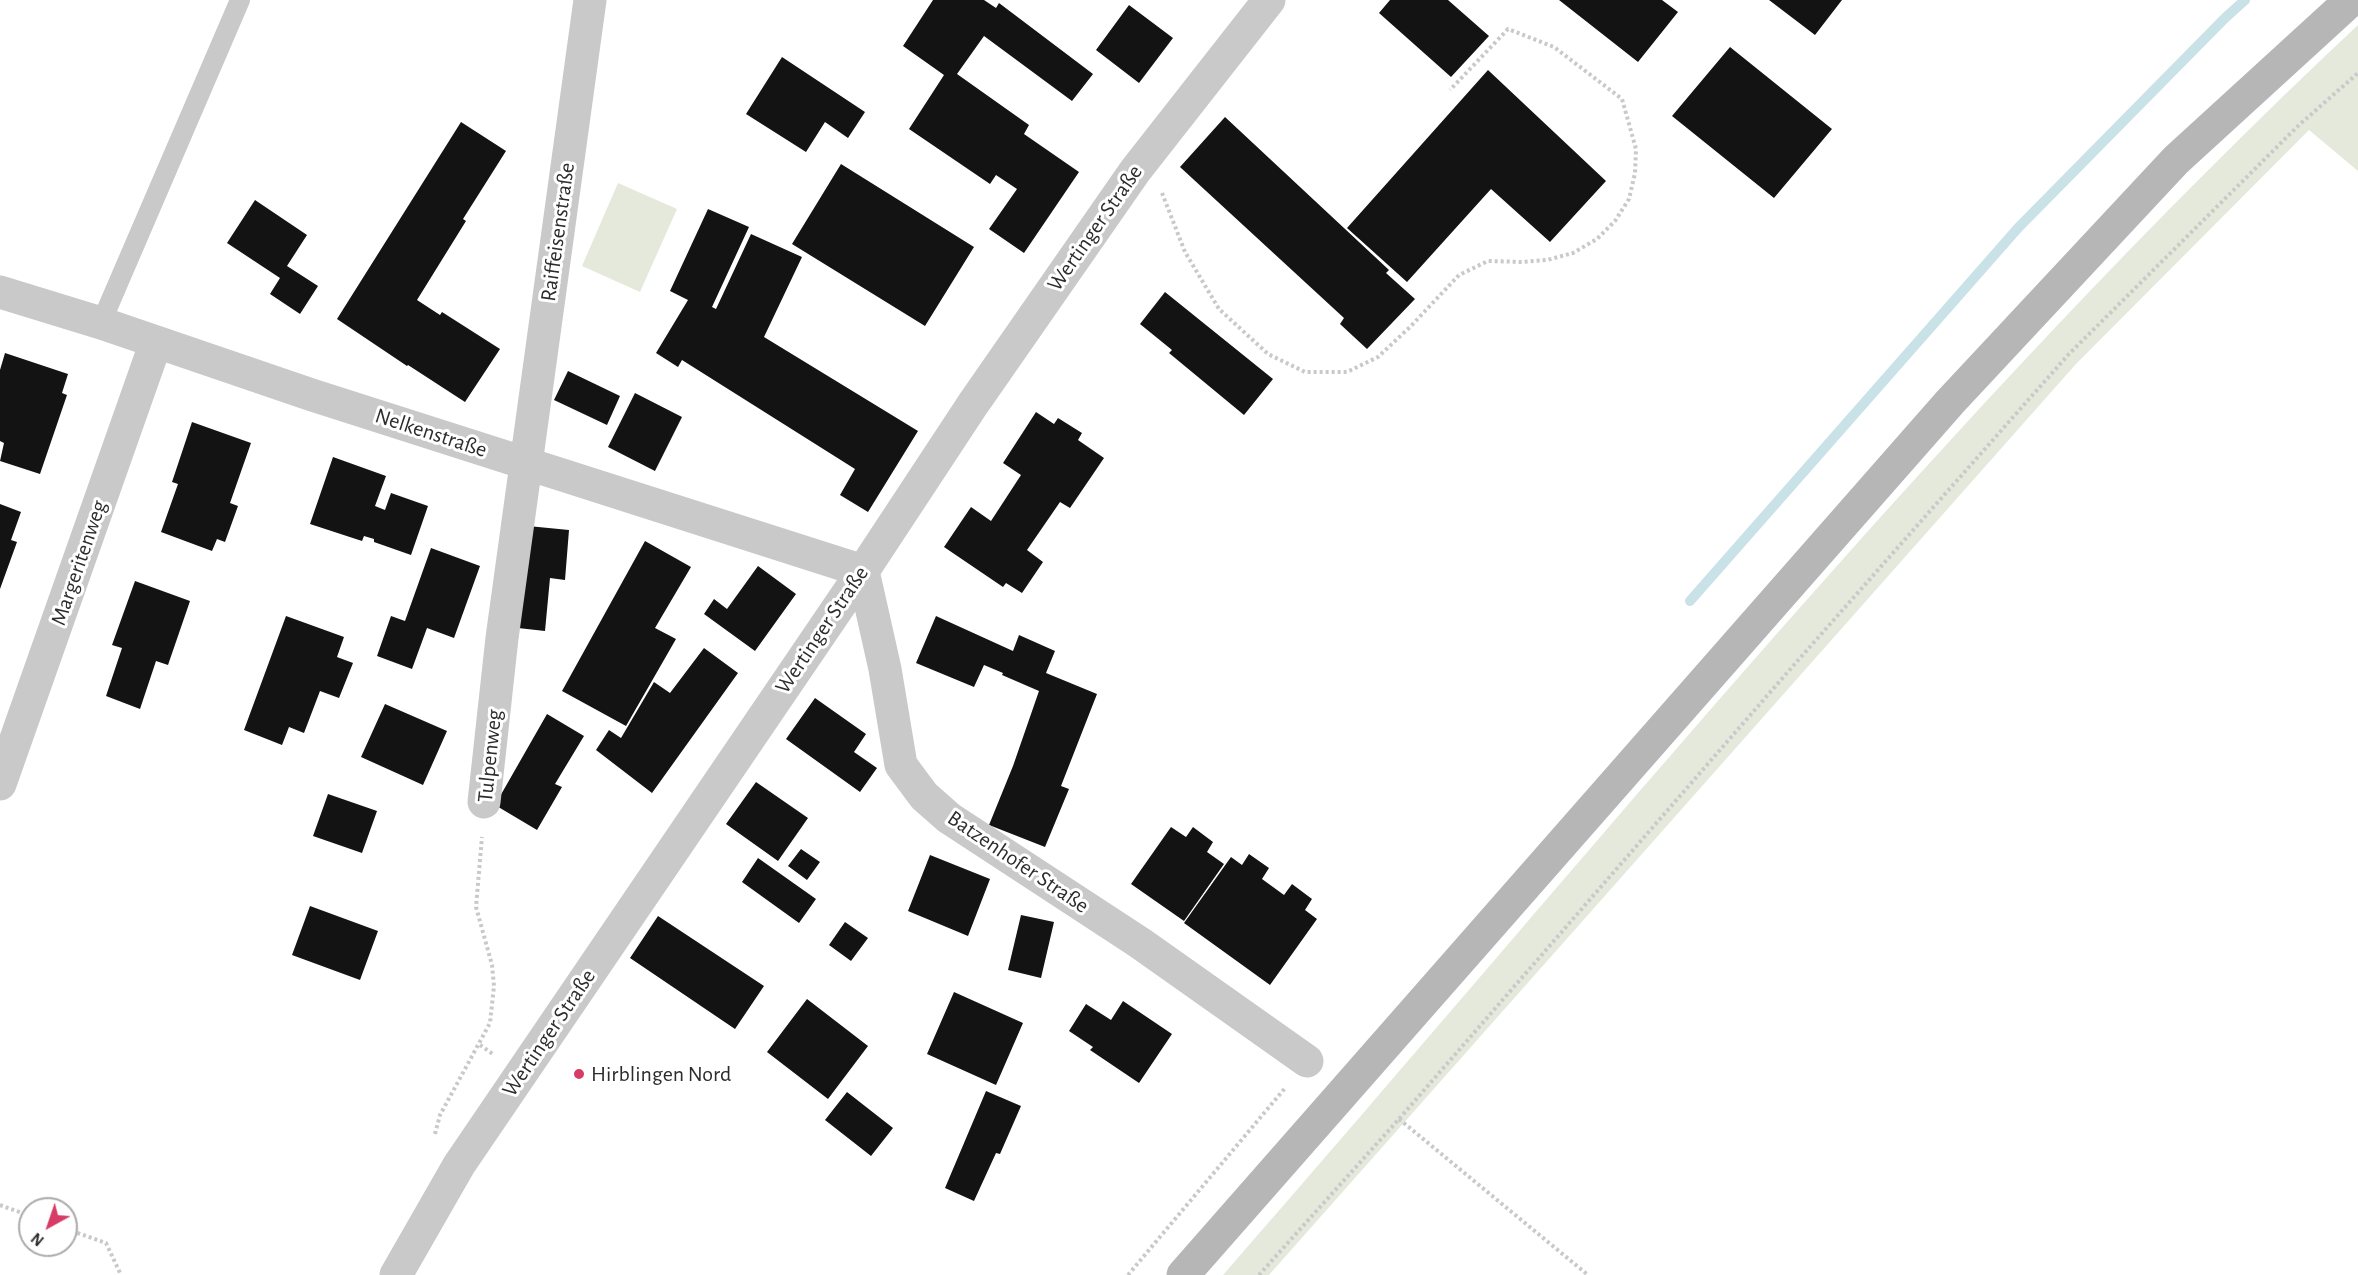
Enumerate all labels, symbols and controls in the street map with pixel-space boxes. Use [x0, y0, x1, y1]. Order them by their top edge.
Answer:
street label: Wertinger Straße [1042, 160, 1148, 296]
street label: Raiffeisenstraße [535, 161, 581, 303]
street label: Nelkenstraße [372, 403, 490, 463]
street label: Margeritenweg [45, 497, 113, 629]
street label: Wertinger Straße [770, 561, 874, 699]
street label: Tulpenweg [472, 708, 508, 804]
street label: Batzenhofer Straße [942, 805, 1094, 919]
street label: Wertinger Straße [497, 964, 601, 1102]
place label: Hirblingen Nord [591, 1061, 731, 1087]
marker: Hirblingen Nord [572, 1067, 586, 1081]
north arrow [18, 1197, 78, 1257]
text: N [28, 1230, 47, 1249]

